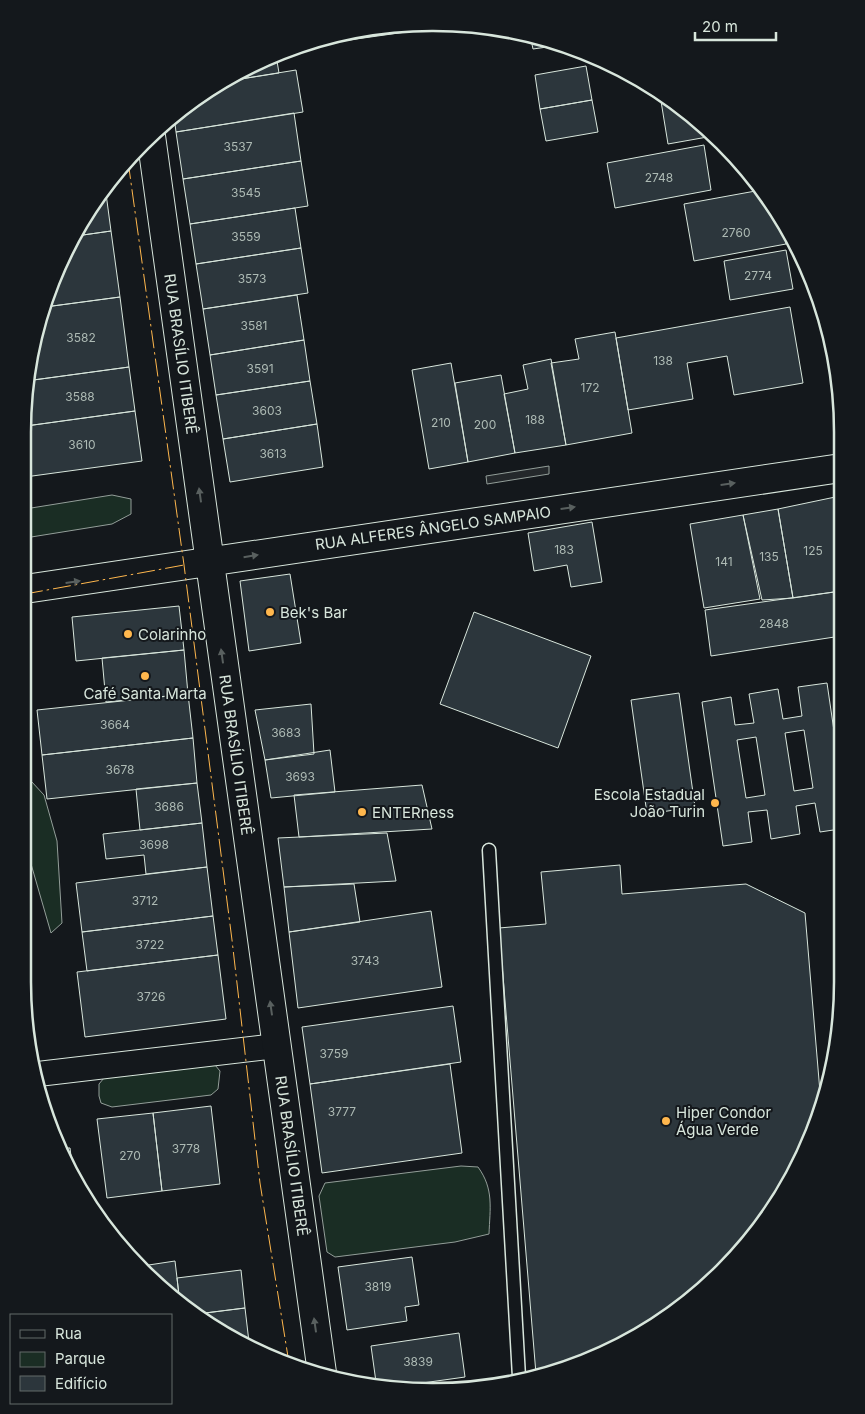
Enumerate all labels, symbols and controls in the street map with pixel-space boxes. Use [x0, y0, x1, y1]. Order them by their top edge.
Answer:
scale bar [695, 10, 776, 42]
text: 20 m [702, 17, 738, 36]
house number: 3537 [224, 139, 253, 154]
house number: 2748 [645, 170, 673, 185]
house number: 3545 [231, 185, 261, 200]
house number: 2760 [722, 225, 750, 240]
house number: 3559 [231, 229, 261, 244]
house number: 2774 [744, 268, 772, 283]
house number: 3573 [238, 271, 266, 286]
street label: RUA BRASÍLIO ITIBERÊ [160, 272, 202, 436]
house number: 3581 [240, 318, 268, 333]
house number: 3582 [66, 330, 96, 345]
house number: 138 [653, 353, 673, 368]
house number: 3591 [246, 361, 274, 376]
house number: 172 [581, 380, 600, 395]
house number: 3588 [65, 389, 95, 404]
house number: 3603 [252, 403, 282, 418]
house number: 188 [525, 412, 545, 427]
house number: 210 [431, 415, 451, 430]
house number: 200 [474, 417, 496, 432]
house number: 3610 [68, 437, 96, 452]
house number: 3613 [259, 446, 287, 461]
one-way arrow [721, 480, 737, 488]
one-way arrow [196, 487, 204, 503]
street label: RUA ALFERES ÂNGELO SAMPAIO [314, 502, 552, 554]
one-way arrow [560, 504, 576, 512]
house number: 183 [554, 542, 574, 557]
house number: 125 [803, 543, 823, 558]
house number: 135 [759, 549, 779, 564]
one-way arrow [243, 551, 259, 559]
house number: 141 [715, 554, 733, 569]
one-way arrow [65, 578, 81, 586]
place label: Bek's Bar [280, 603, 348, 622]
marker: Bek's Bar [264, 606, 276, 618]
house number: 2848 [759, 616, 789, 631]
place label: Colarinho [138, 625, 206, 644]
marker: Colarinho [122, 628, 134, 640]
one-way arrow [218, 648, 226, 664]
marker: Café Santa Marta [139, 670, 151, 682]
street label: RUA BRASÍLIO ITIBERÊ [215, 673, 257, 837]
place label: Café Santa Marta [83, 684, 207, 703]
house number: 3664 [100, 717, 130, 732]
house number: 3683 [271, 725, 301, 740]
house number: 3678 [106, 762, 134, 777]
house number: 3693 [285, 769, 315, 784]
place label: Escola Estadual João Turin [594, 785, 705, 821]
marker: Escola Estadual João Turin [709, 797, 721, 809]
house number: 3686 [154, 799, 184, 814]
place label: ENTERness [372, 803, 454, 822]
marker: ENTERness [356, 806, 368, 818]
house number: 3698 [139, 837, 169, 852]
house number: 3712 [132, 893, 158, 908]
house number: 3722 [136, 937, 164, 952]
house number: 3743 [351, 953, 379, 968]
house number: 3726 [137, 989, 165, 1004]
one-way arrow [267, 1000, 275, 1016]
house number: 3759 [320, 1046, 348, 1061]
street label: RUA BRASÍLIO ITIBERÊ [271, 1074, 313, 1238]
place label: Hiper Condor Água Verde [676, 1103, 772, 1139]
house number: 3777 [328, 1104, 356, 1119]
marker: Hiper Condor Água Verde [660, 1115, 672, 1127]
house number: 3778 [172, 1141, 200, 1156]
house number: 270 [119, 1148, 141, 1163]
house number: 3819 [364, 1279, 392, 1294]
legend [10, 1314, 172, 1404]
one-way arrow [311, 1317, 319, 1333]
text: Rua [55, 1324, 82, 1343]
text: Parque [55, 1349, 105, 1368]
house number: 3839 [403, 1354, 433, 1369]
text: Edifício [55, 1374, 107, 1393]

